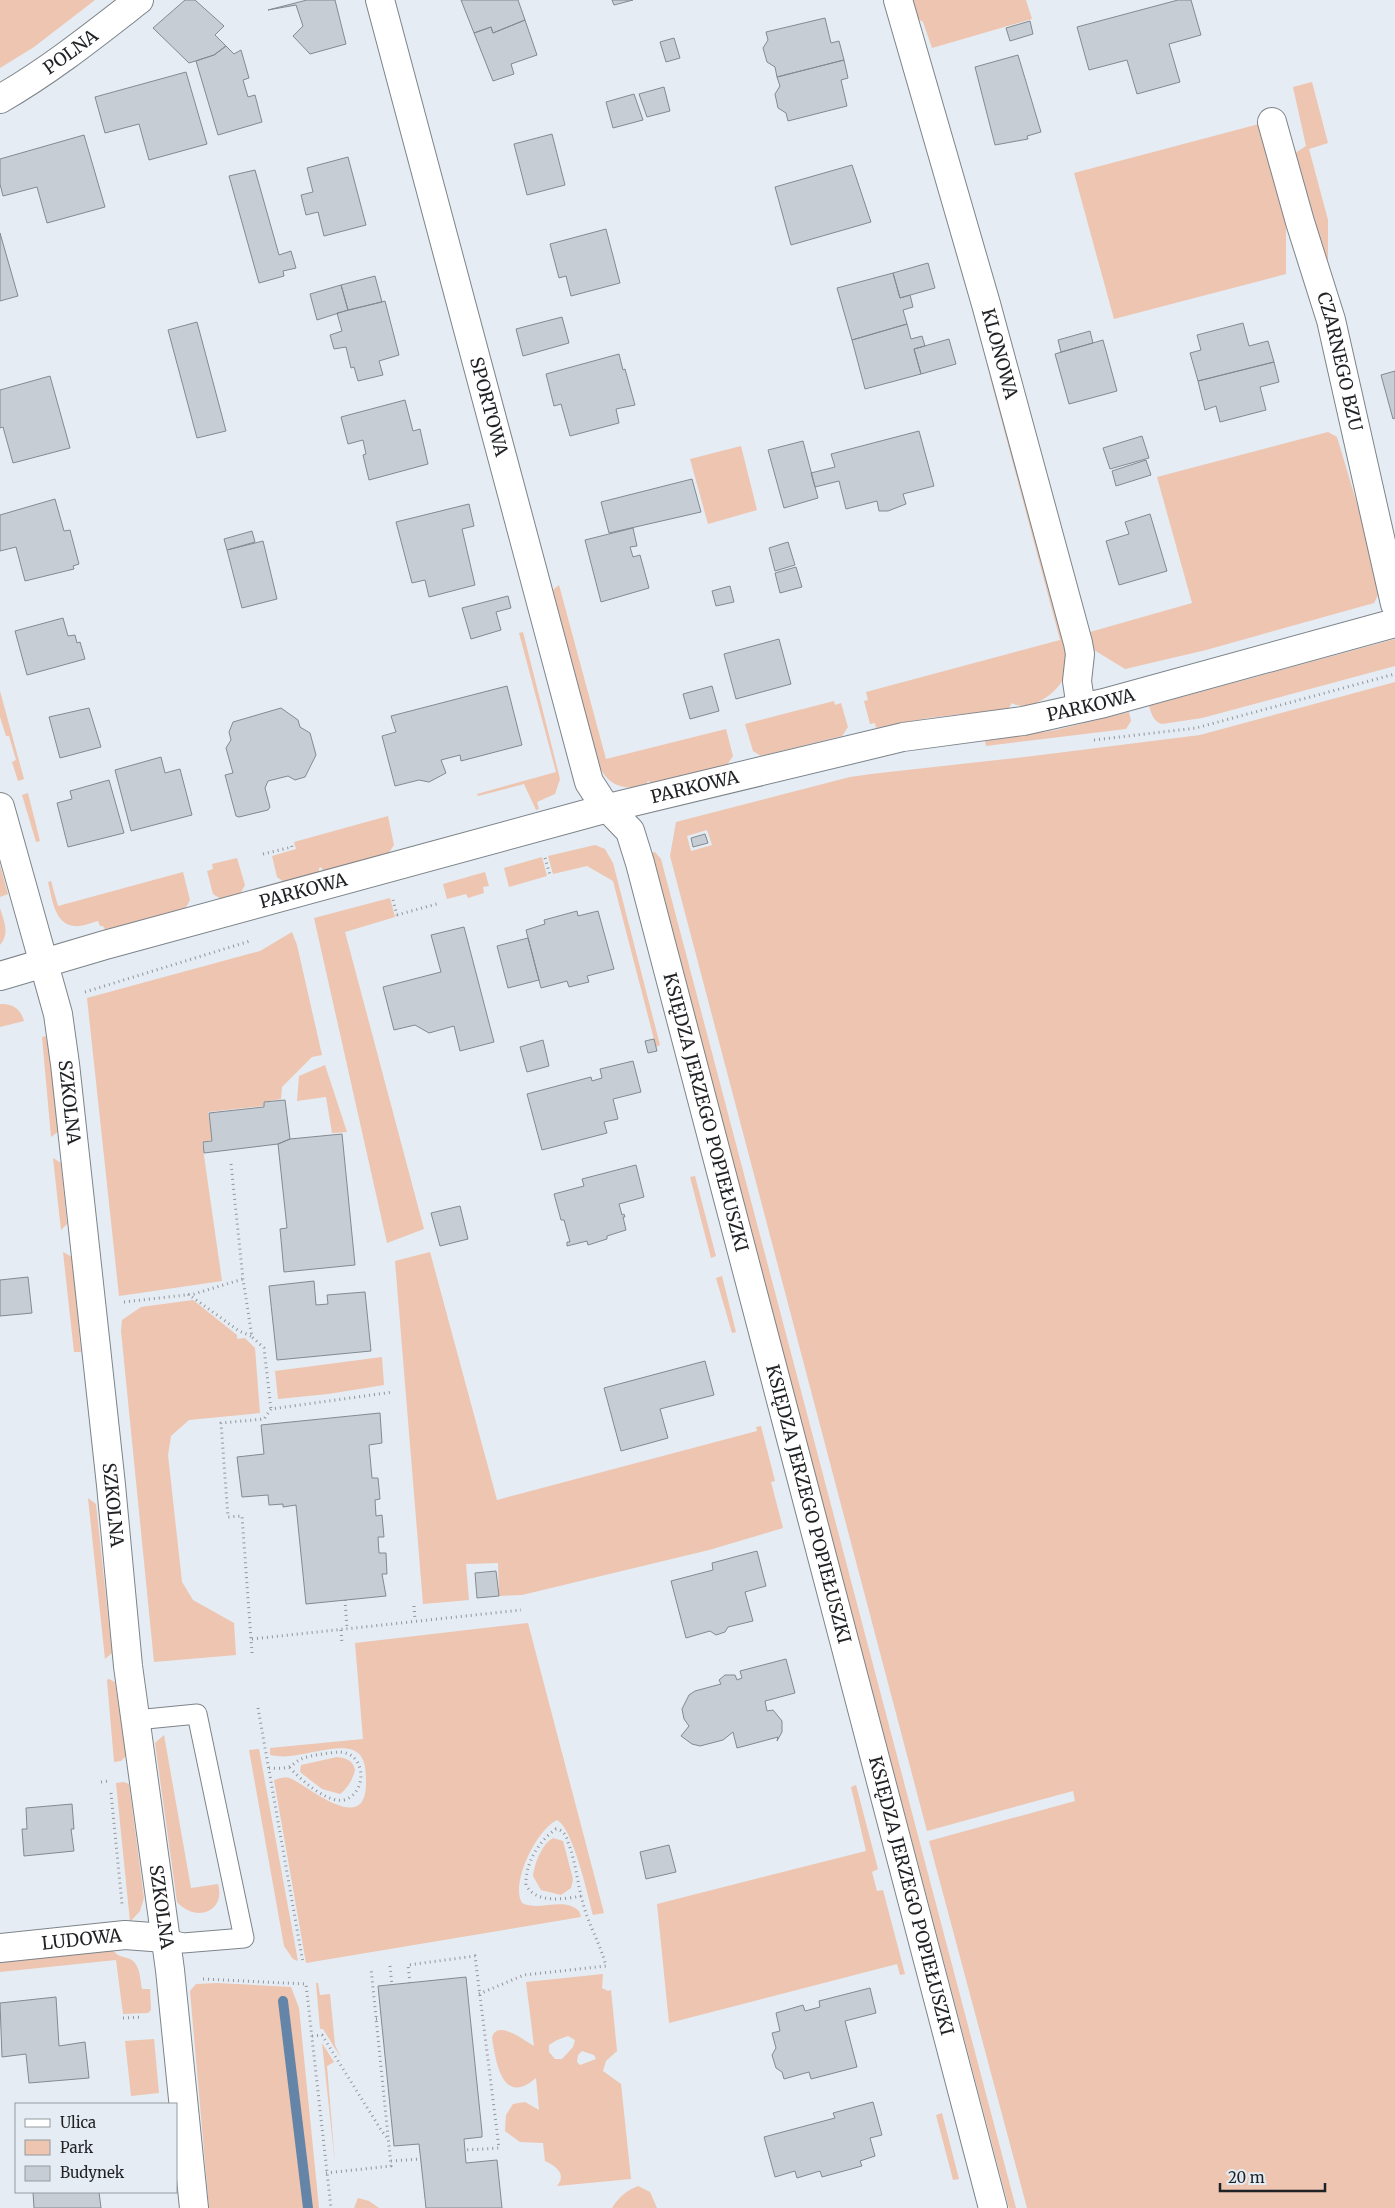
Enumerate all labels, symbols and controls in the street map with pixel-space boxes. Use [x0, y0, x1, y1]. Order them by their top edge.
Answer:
street label: POLNA [39, 24, 103, 79]
street label: CZARNEGO BZU [1312, 289, 1368, 434]
street label: KLONOWA [977, 306, 1023, 402]
street label: SPORTOWA [465, 354, 514, 459]
street label: PARKOWA [1045, 683, 1138, 726]
street label: PARKOWA [648, 765, 741, 808]
street label: PARKOWA [257, 868, 350, 913]
street label: KSIĘDZA JERZEGO POPIEŁUSZKI [658, 970, 754, 1254]
street label: SZKOLNA [54, 1059, 86, 1146]
street label: KSIĘDZA JERZEGO POPIEŁUSZKI [761, 1362, 856, 1646]
street label: SZKOLNA [98, 1461, 129, 1548]
street label: KSIĘDZA JERZEGO POPIEŁUSZKI [864, 1754, 959, 2038]
street label: SZKOLNA [145, 1863, 179, 1951]
street label: LUDOWA [40, 1923, 123, 1955]
legend [15, 2103, 178, 2193]
text: Ulica [60, 2113, 96, 2132]
text: Park [60, 2138, 94, 2157]
scale bar [1220, 2160, 1325, 2192]
text: Budynek [60, 2163, 125, 2182]
text: 20 m [1228, 2168, 1265, 2187]

